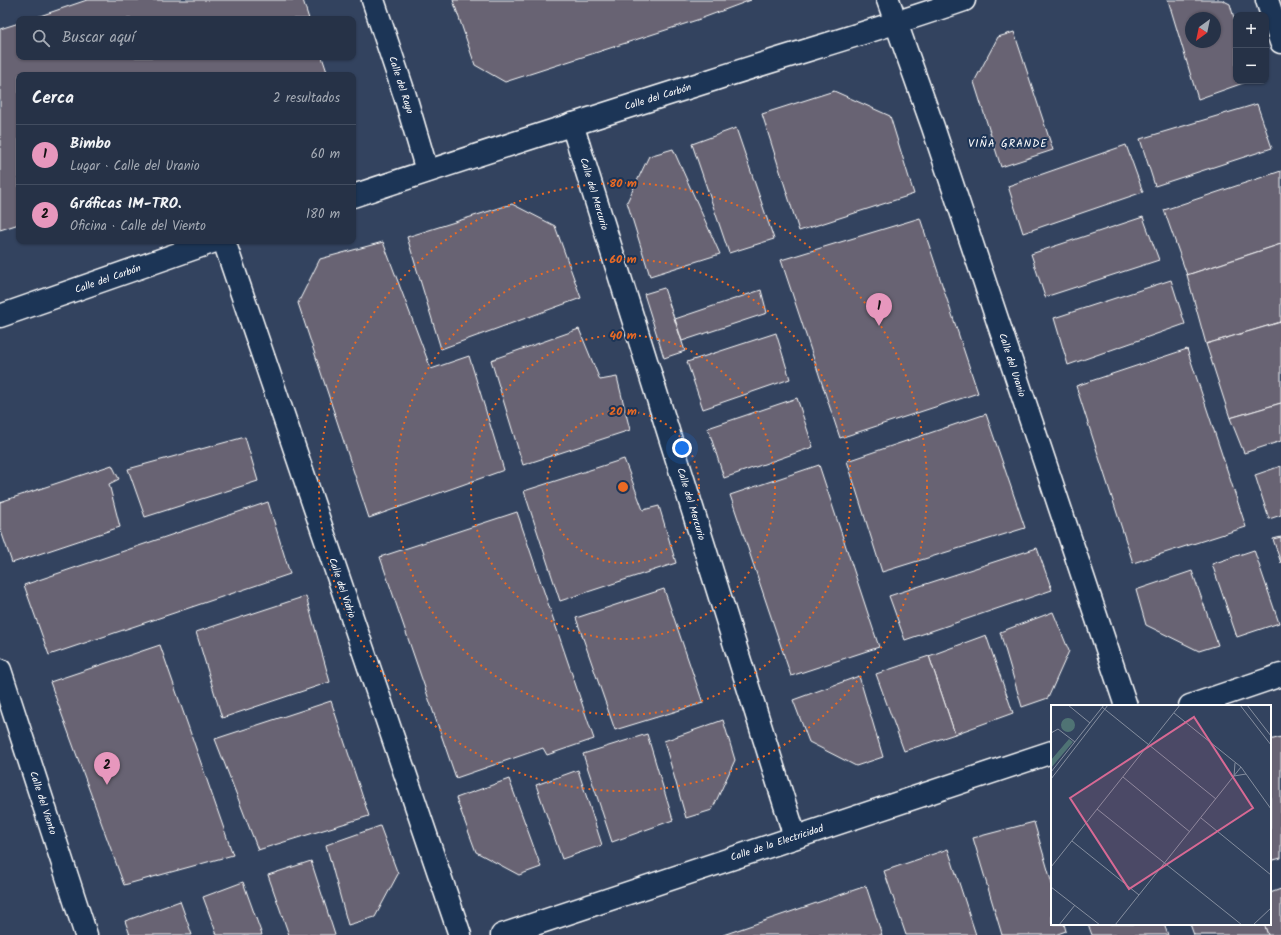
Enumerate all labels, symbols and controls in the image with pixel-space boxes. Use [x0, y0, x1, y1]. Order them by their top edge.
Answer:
north arrow [1185, 12, 1221, 48]
map controls [1233, 12, 1269, 84]
button: + [1233, 12, 1269, 48]
search box [16, 16, 356, 60]
text: Buscar aquí [62, 26, 135, 50]
icon: search [30, 27, 52, 49]
button: − [1233, 48, 1269, 84]
street label: Calle del Rayo [384, 54, 418, 116]
street label: Calle del Carbón [623, 79, 693, 115]
text: Cerca [32, 85, 74, 112]
text: 2 resultados [273, 88, 340, 109]
text: Bimbo [70, 132, 111, 156]
district label: VIÑA GRANDE [968, 135, 1048, 153]
text: 1 [43, 144, 47, 165]
text: 60 m [311, 144, 340, 165]
text: Lugar · Calle del Uranio [70, 156, 200, 177]
street label: Calle del Mercurio [575, 156, 613, 233]
text: 80 m [609, 174, 637, 193]
text: Gráficas IM-TRO. [70, 192, 182, 216]
text: 2 [41, 204, 49, 225]
text: 180 m [306, 204, 340, 225]
text: Oficina · Calle del Viento [70, 216, 206, 237]
text: 60 m [609, 250, 637, 269]
street label: Calle del Carbón [73, 260, 143, 298]
pin: 1 [866, 293, 892, 326]
text: 40 m [609, 326, 637, 345]
street label: Calle del Uranio [994, 331, 1030, 399]
text: 20 m [609, 402, 637, 421]
your location [672, 438, 692, 458]
street label: Calle del Mercurio [672, 466, 710, 543]
centre of rings [616, 480, 630, 494]
street label: Calle del Vidrio [324, 556, 360, 621]
inset map [1051, 705, 1271, 925]
pin: 2 [94, 752, 120, 785]
street label: Calle del Viento [25, 769, 61, 837]
street label: Calle de la Electricidad [728, 820, 827, 866]

